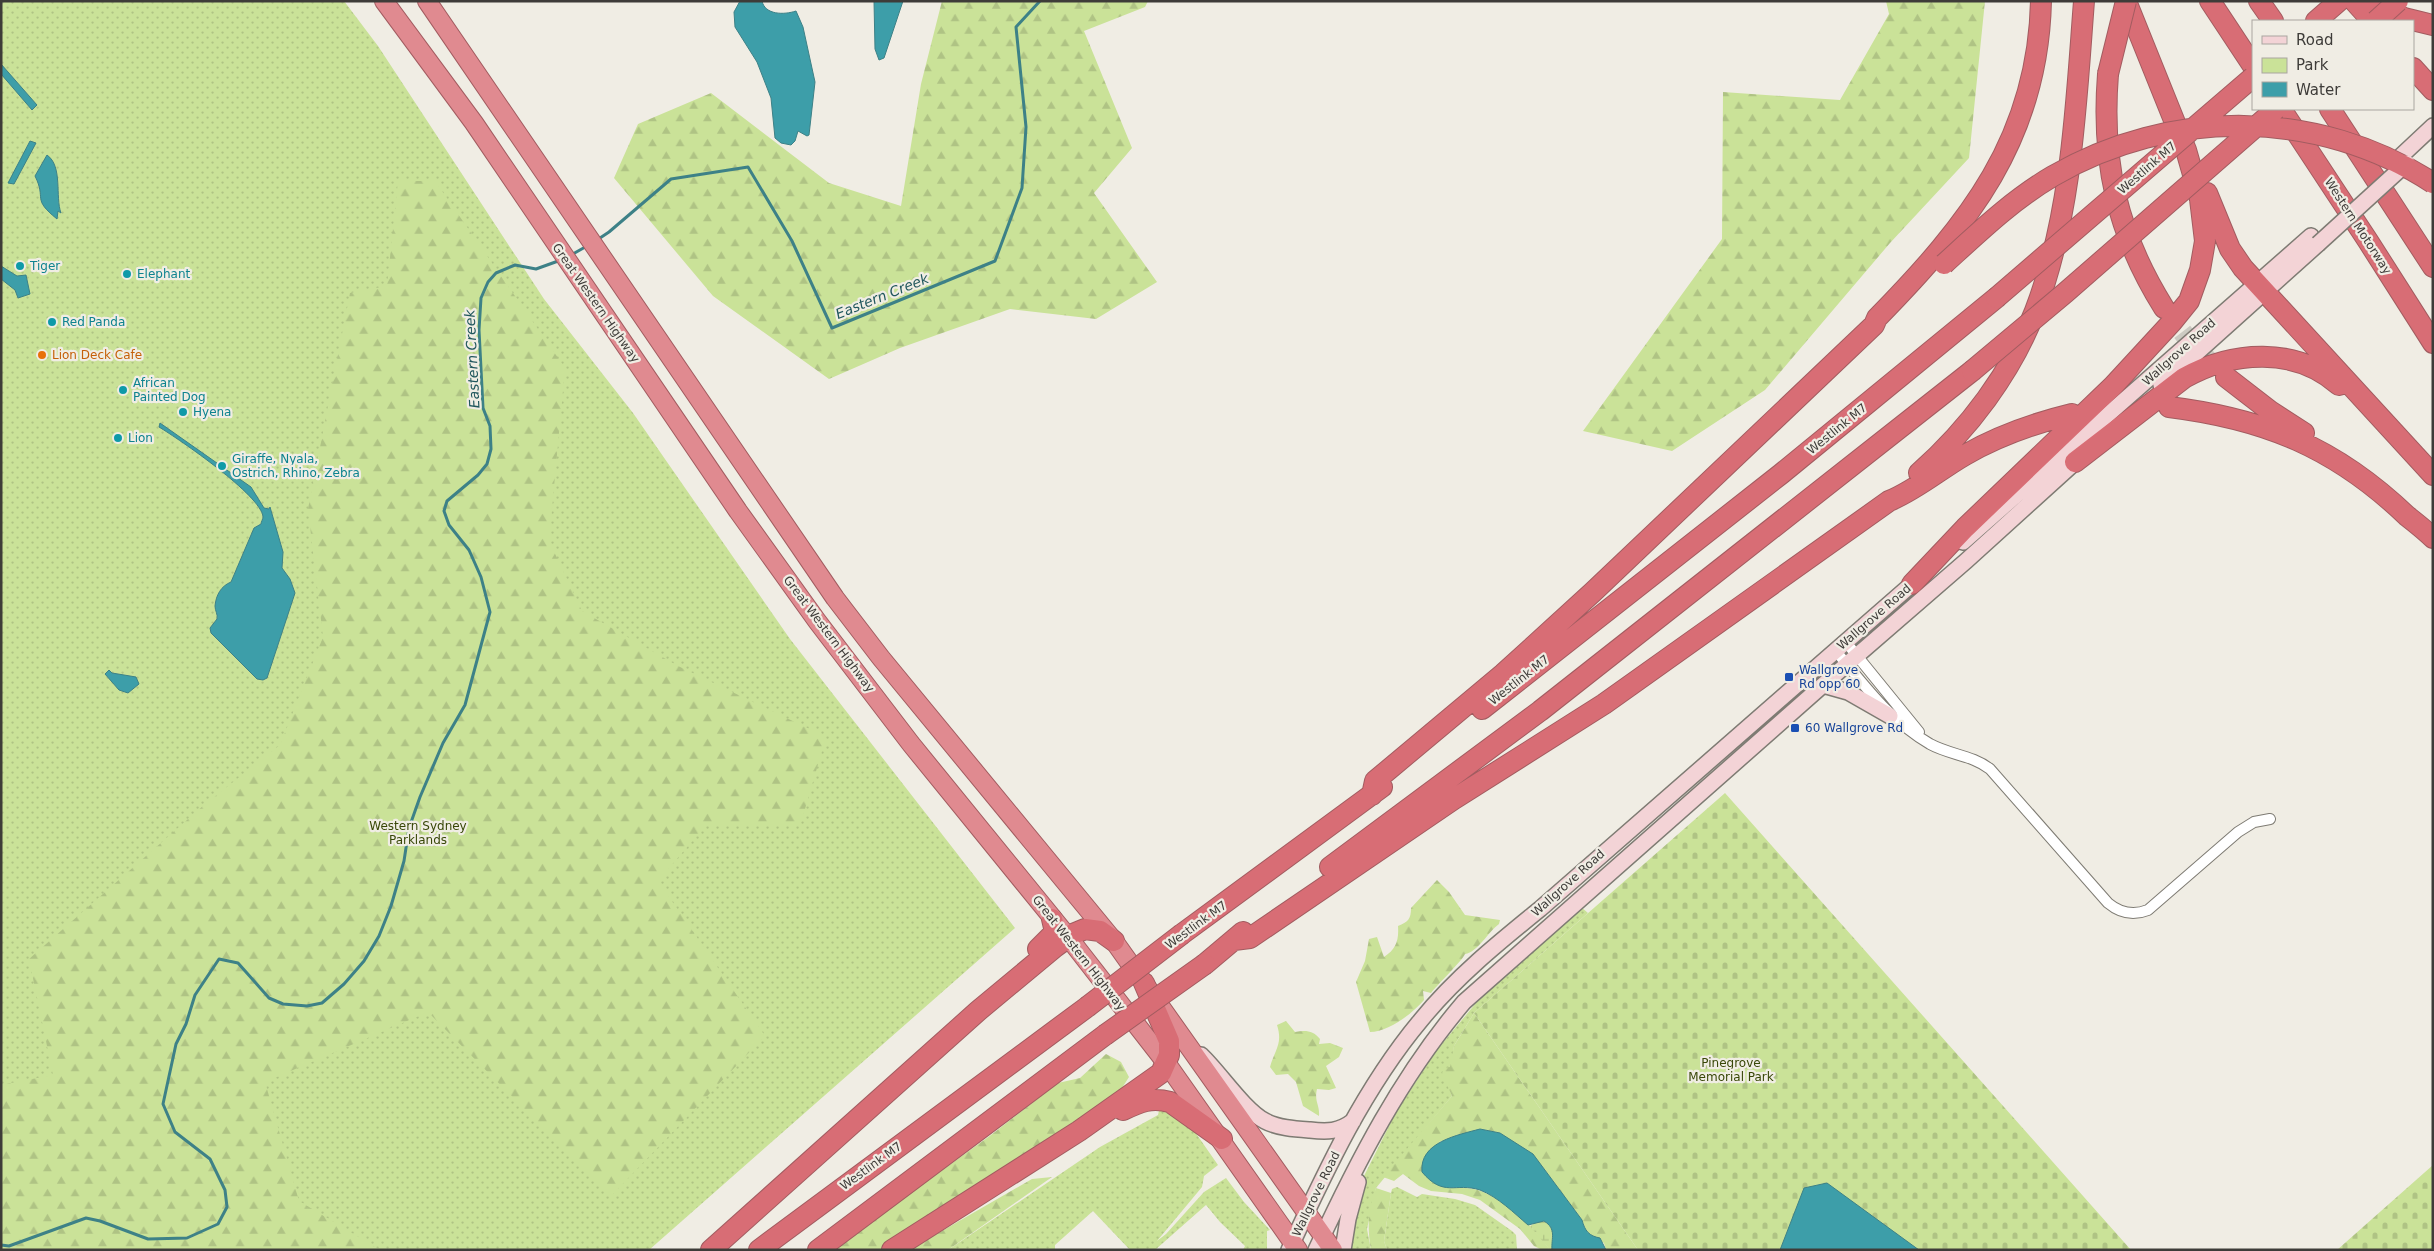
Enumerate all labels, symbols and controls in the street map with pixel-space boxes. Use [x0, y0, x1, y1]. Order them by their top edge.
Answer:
legend [2252, 20, 2414, 110]
text: Road [2296, 31, 2334, 49]
text: Park [2296, 56, 2329, 74]
text: Water [2296, 81, 2341, 99]
street label: Westlink M7 [2115, 139, 2179, 197]
street label: Western Motorway [2322, 175, 2394, 277]
street label: Great Western Highway [550, 241, 642, 365]
place label: Tiger [29, 259, 60, 273]
marker: Tiger [14, 260, 26, 272]
place label: Elephant [137, 267, 190, 281]
marker: Elephant [121, 268, 133, 280]
water label: Eastern Creek [833, 270, 932, 322]
water label: Eastern Creek [461, 308, 483, 409]
place label: Red Panda [62, 315, 125, 329]
marker: Red Panda [46, 316, 58, 328]
street label: Wallgrove Road [2140, 316, 2218, 388]
place label: Lion Deck Cafe [52, 348, 142, 362]
marker: Lion Deck Cafe [36, 349, 48, 361]
place label: African Painted Dog [133, 376, 206, 404]
marker: African Painted Dog [117, 384, 129, 396]
street label: Westlink M7 [1804, 401, 1870, 457]
place label: Hyena [193, 405, 231, 419]
marker: Hyena [177, 406, 189, 418]
place label: Lion [128, 431, 153, 445]
marker: Lion [112, 432, 124, 444]
place label: Giraffe, Nyala, Ostrich, Rhino, Zebra [232, 452, 360, 480]
marker: Giraffe, Nyala, Ostrich, Rhino, Zebra [216, 460, 228, 472]
street label: Great Western Highway [781, 573, 877, 695]
street label: Wallgrove Road [1834, 581, 1914, 653]
street label: Westlink M7 [1486, 652, 1552, 708]
place label: Wallgrove Rd opp 60 [1799, 663, 1860, 691]
marker: Wallgrove Rd opp 60 [1783, 671, 1795, 683]
place label: 60 Wallgrove Rd [1805, 721, 1903, 735]
marker: 60 Wallgrove Rd [1789, 722, 1801, 734]
park label: Western Sydney Parklands [369, 819, 467, 847]
street label: Wallgrove Road [1529, 847, 1607, 919]
street label: Great Western Highway [1030, 893, 1128, 1013]
street label: Westlink M7 [1163, 898, 1229, 952]
park label: Pinegrove Memorial Park [1688, 1056, 1774, 1084]
street label: Westlink M7 [838, 1139, 904, 1193]
street label: Wallgrove Road [1289, 1149, 1343, 1239]

